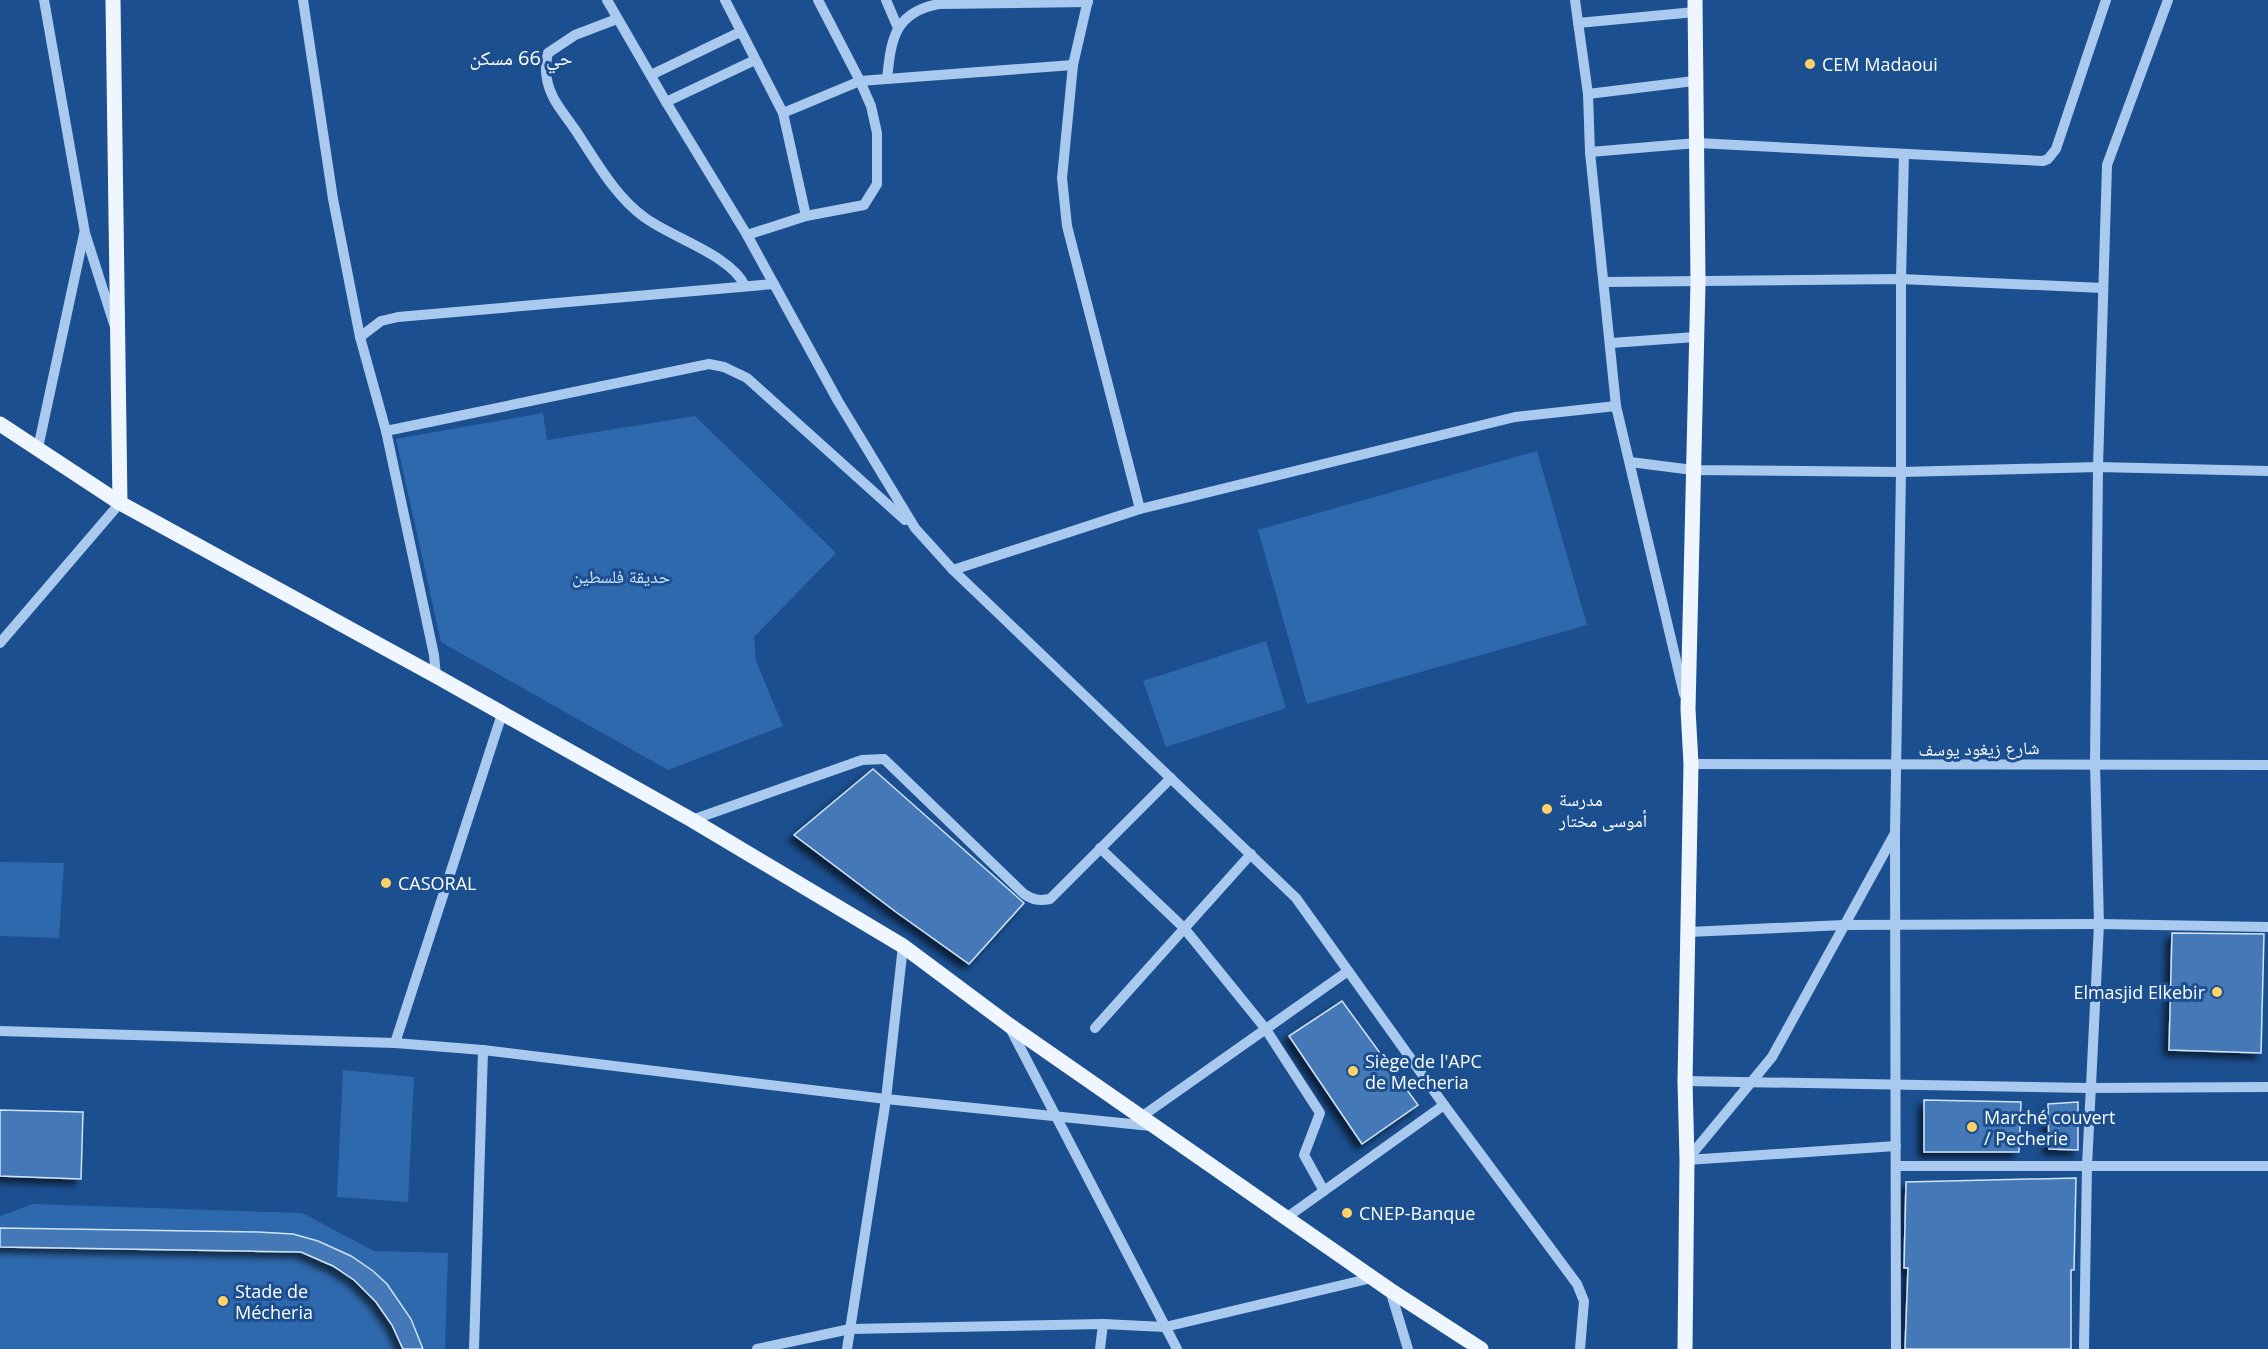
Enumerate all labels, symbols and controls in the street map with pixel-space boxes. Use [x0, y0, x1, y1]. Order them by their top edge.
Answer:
district label: حي 66 مسكن [470, 44, 573, 74]
place label: CEM Madaoui [1822, 52, 1938, 76]
marker: CEM Madaoui [1803, 57, 1817, 71]
park label: حديقة فلسطين [572, 564, 670, 588]
street label: شارع زيغود يوسف [1918, 735, 2040, 761]
place label: مدرسة أموسى مختار [1558, 787, 1647, 832]
marker: مدرسة أموسى مختار [1540, 802, 1554, 816]
place label: CASORAL [398, 871, 476, 895]
marker: CASORAL [379, 876, 393, 890]
place label: Elmasjid Elkebir [2073, 980, 2206, 1004]
marker: Elmasjid Elkebir [2210, 985, 2224, 999]
place label: Siège de l'APC de Mecheria [1365, 1049, 1482, 1094]
marker: Siège de l'APC de Mecheria [1346, 1064, 1360, 1078]
place label: Marché couvert / Pecherie [1984, 1105, 2115, 1150]
marker: Marché couvert / Pecherie [1965, 1120, 1979, 1134]
place label: CNEP-Banque [1359, 1201, 1475, 1225]
marker: CNEP-Banque [1340, 1206, 1354, 1220]
place label: Stade de Mécheria [235, 1279, 313, 1324]
marker: Stade de Mécheria [216, 1294, 230, 1308]

